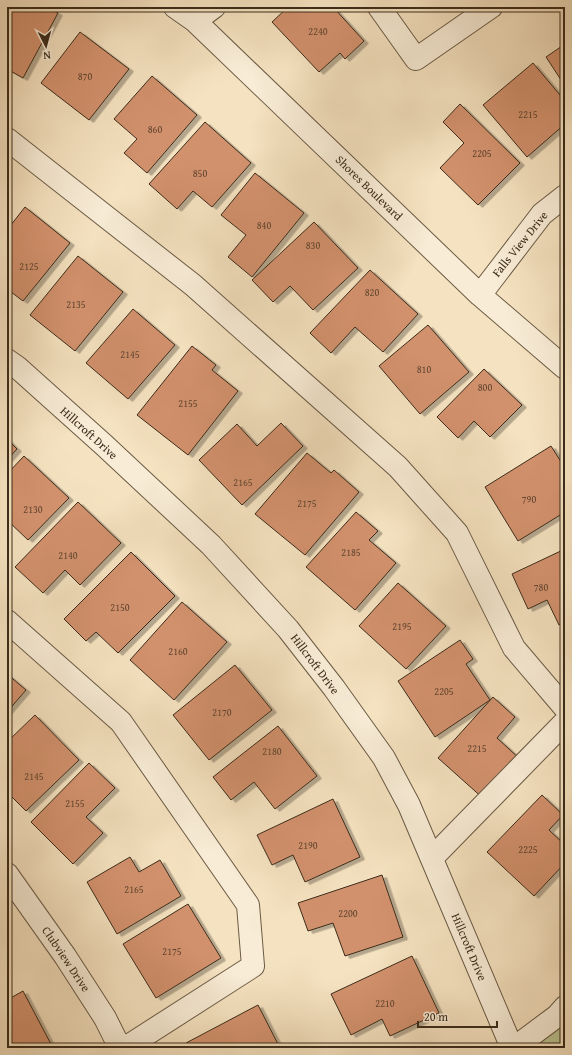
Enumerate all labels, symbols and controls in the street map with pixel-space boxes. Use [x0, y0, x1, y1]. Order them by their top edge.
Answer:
house number: 2240 [308, 24, 328, 39]
north arrow [26, 26, 66, 66]
text: N [42, 48, 52, 64]
house number: 870 [78, 69, 92, 84]
house number: 2215 [518, 107, 538, 122]
house number: 860 [148, 122, 162, 137]
house number: 2205 [472, 146, 492, 161]
street label: Shores Boulevard [332, 151, 407, 225]
house number: 850 [193, 166, 207, 181]
street label: Falls View Drive [488, 207, 552, 280]
house number: 840 [257, 218, 271, 233]
house number: 830 [306, 238, 320, 253]
house number: 2125 [19, 259, 39, 274]
house number: 820 [365, 285, 379, 300]
house number: 2135 [66, 297, 86, 312]
house number: 2145 [120, 347, 140, 362]
house number: 810 [417, 362, 431, 377]
house number: 800 [478, 380, 492, 395]
house number: 2155 [178, 396, 198, 411]
street label: Hillcroft Drive [57, 402, 122, 463]
house number: 2165 [233, 475, 253, 490]
house number: 790 [522, 492, 536, 507]
house number: 2175 [297, 496, 317, 511]
house number: 2130 [23, 502, 43, 517]
house number: 2185 [341, 545, 361, 560]
house number: 2140 [58, 548, 78, 563]
house number: 780 [534, 580, 548, 595]
house number: 2150 [110, 600, 130, 615]
house number: 2195 [392, 619, 412, 634]
street label: Hillcroft Drive [287, 630, 344, 698]
house number: 2160 [168, 644, 188, 659]
house number: 2205 [434, 684, 454, 699]
house number: 2170 [212, 705, 232, 720]
house number: 2215 [467, 741, 487, 756]
house number: 2180 [262, 744, 282, 759]
house number: 2145 [24, 769, 44, 784]
house number: 2155 [65, 796, 85, 811]
house number: 2190 [298, 838, 318, 853]
house number: 2225 [518, 842, 538, 857]
house number: 2165 [124, 882, 144, 897]
house number: 2200 [338, 906, 358, 921]
street label: Hillcroft Drive [448, 910, 491, 984]
street label: Clubview Drive [38, 923, 95, 995]
house number: 2175 [162, 944, 182, 959]
house number: 2210 [375, 996, 395, 1011]
scale bar [418, 1003, 497, 1029]
text: 20 m [424, 1008, 448, 1025]

